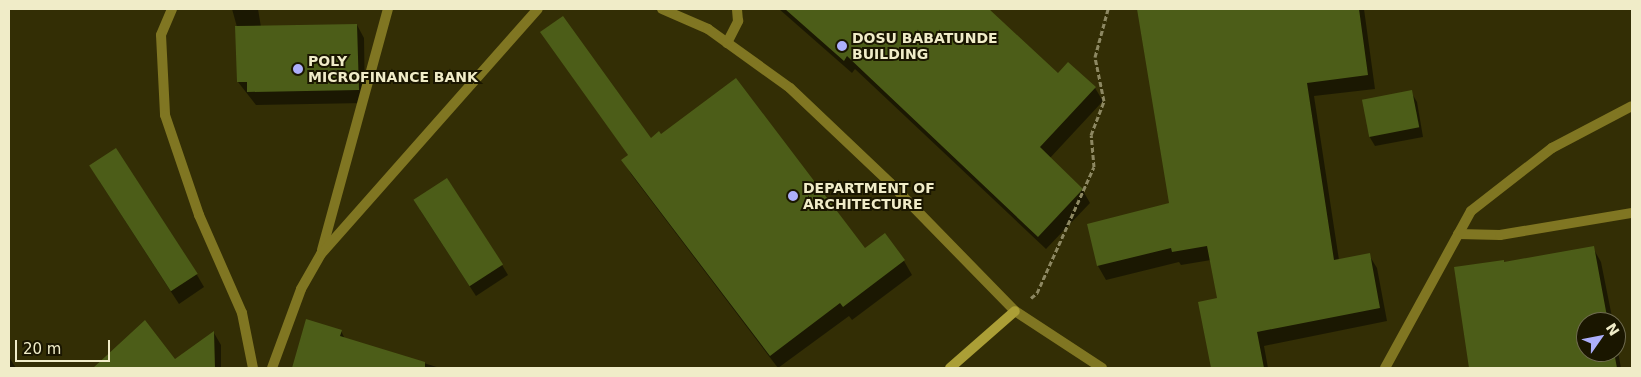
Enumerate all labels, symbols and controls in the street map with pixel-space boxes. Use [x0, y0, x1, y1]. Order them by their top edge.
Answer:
place label: DOSU BABATUNDE BUILDING [852, 30, 998, 62]
marker: DOSU BABATUNDE BUILDING [836, 40, 848, 52]
place label: POLY MICROFINANCE BANK [308, 53, 478, 85]
marker: POLY MICROFINANCE BANK [292, 63, 304, 75]
place label: DEPARTMENT OF ARCHITECTURE [803, 180, 935, 212]
marker: DEPARTMENT OF ARCHITECTURE [787, 190, 799, 202]
north arrow [1576, 312, 1626, 362]
text: N [1603, 320, 1623, 339]
scale bar [18, 330, 112, 362]
text: 20 m [23, 340, 61, 358]

